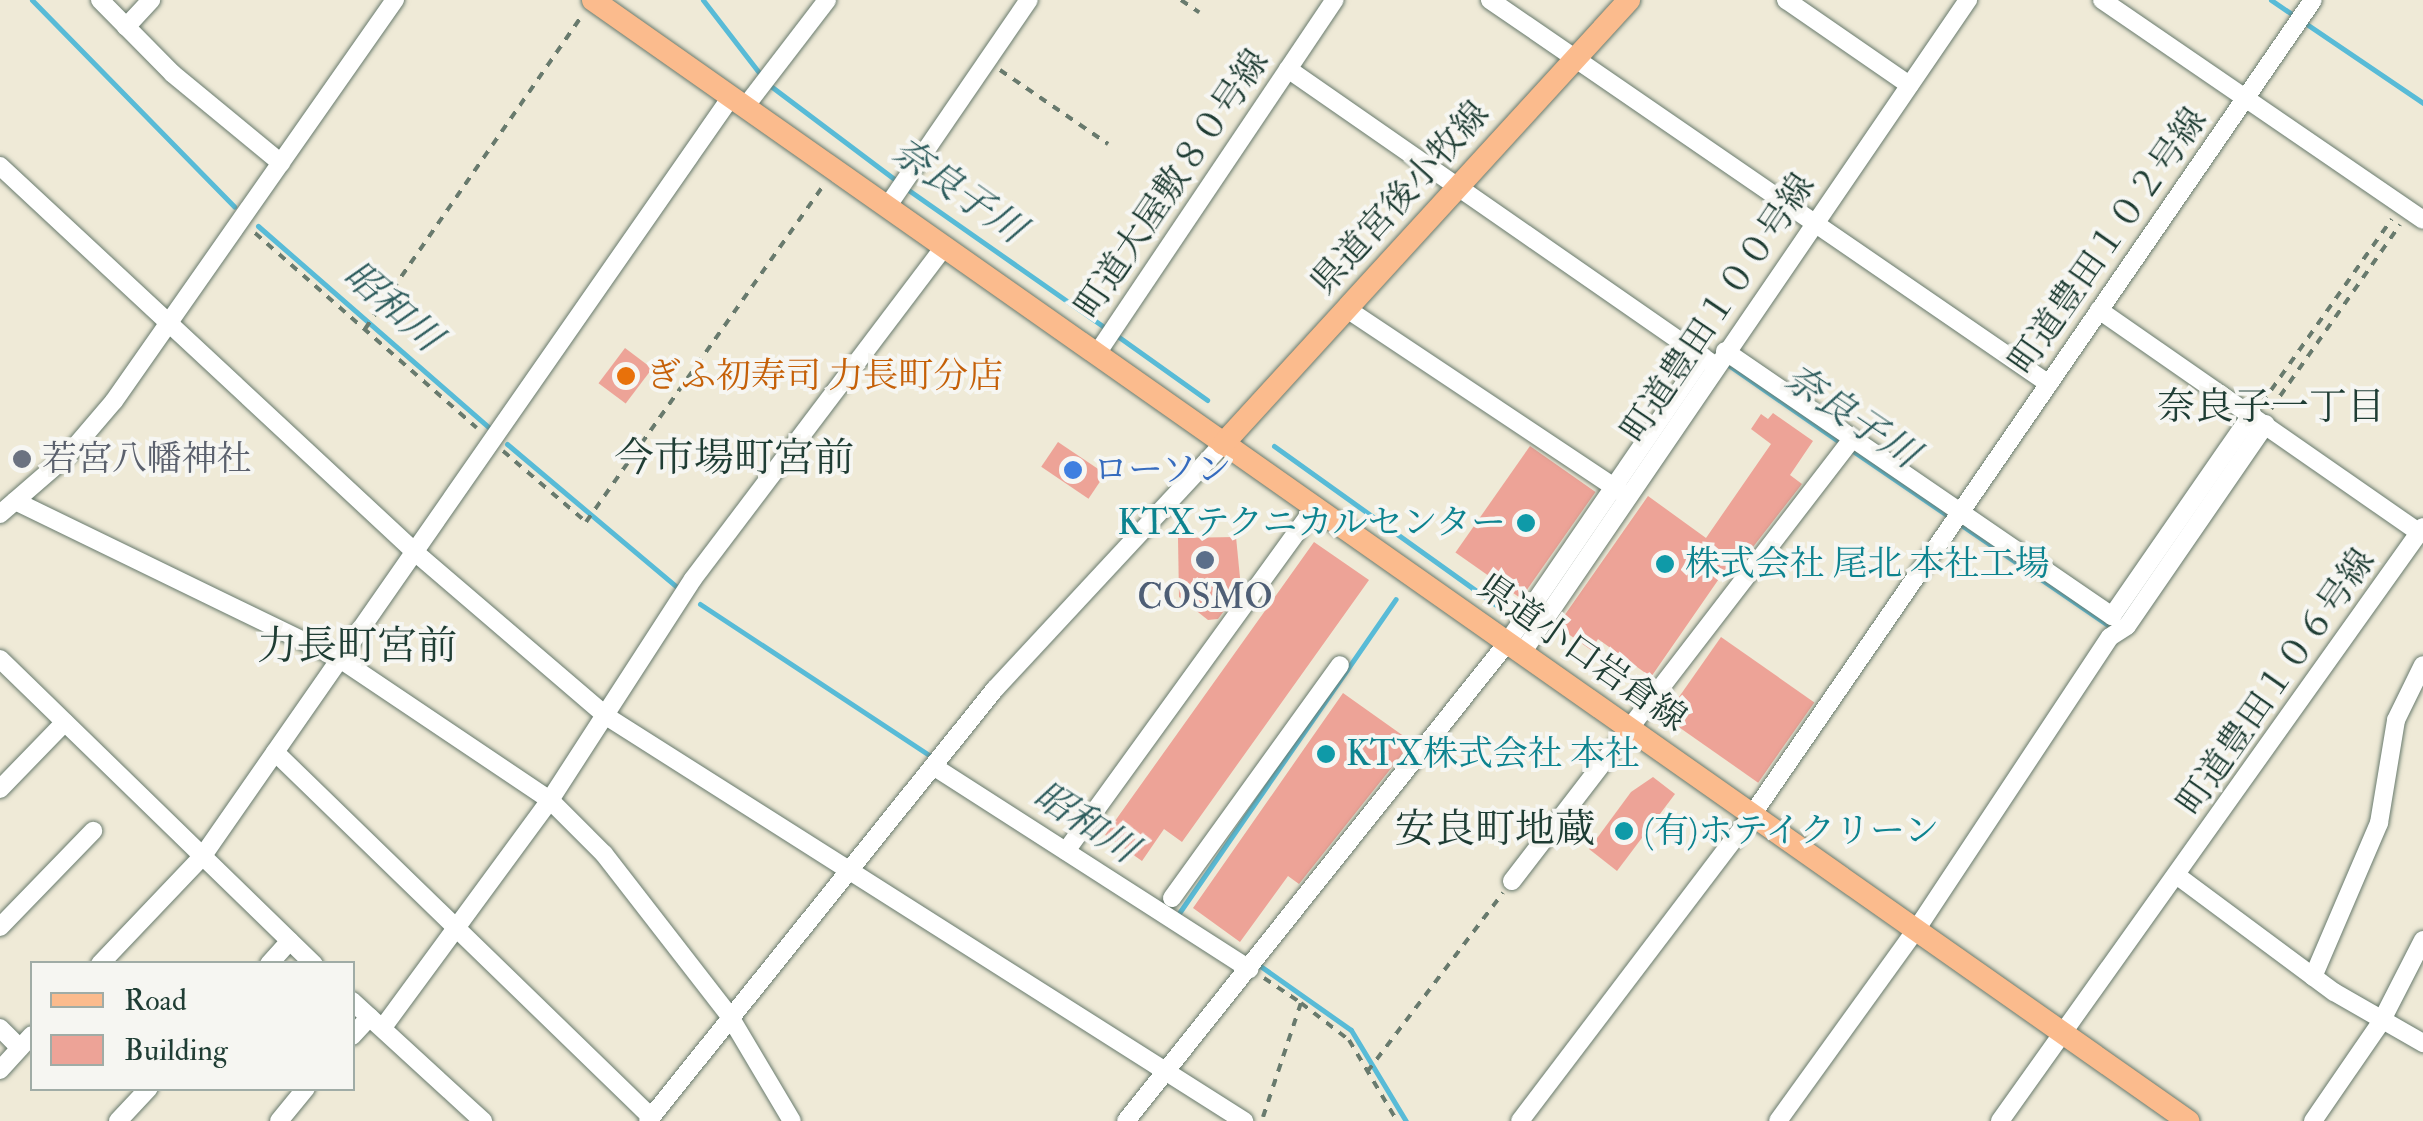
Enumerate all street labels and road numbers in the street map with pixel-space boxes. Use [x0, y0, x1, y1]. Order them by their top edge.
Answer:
street label: 町道大屋敷８０号線 [1067, 42, 1277, 326]
street label: 県道宮後小牧線 [1302, 93, 1498, 303]
street label: 町道豊田１０２号線 [2000, 100, 2216, 382]
street label: 町道豊田１００号線 [1613, 166, 1823, 450]
street label: 町道豊田１０６号線 [2168, 541, 2384, 823]
street label: 県道小口岩倉線 [1470, 566, 1694, 740]

